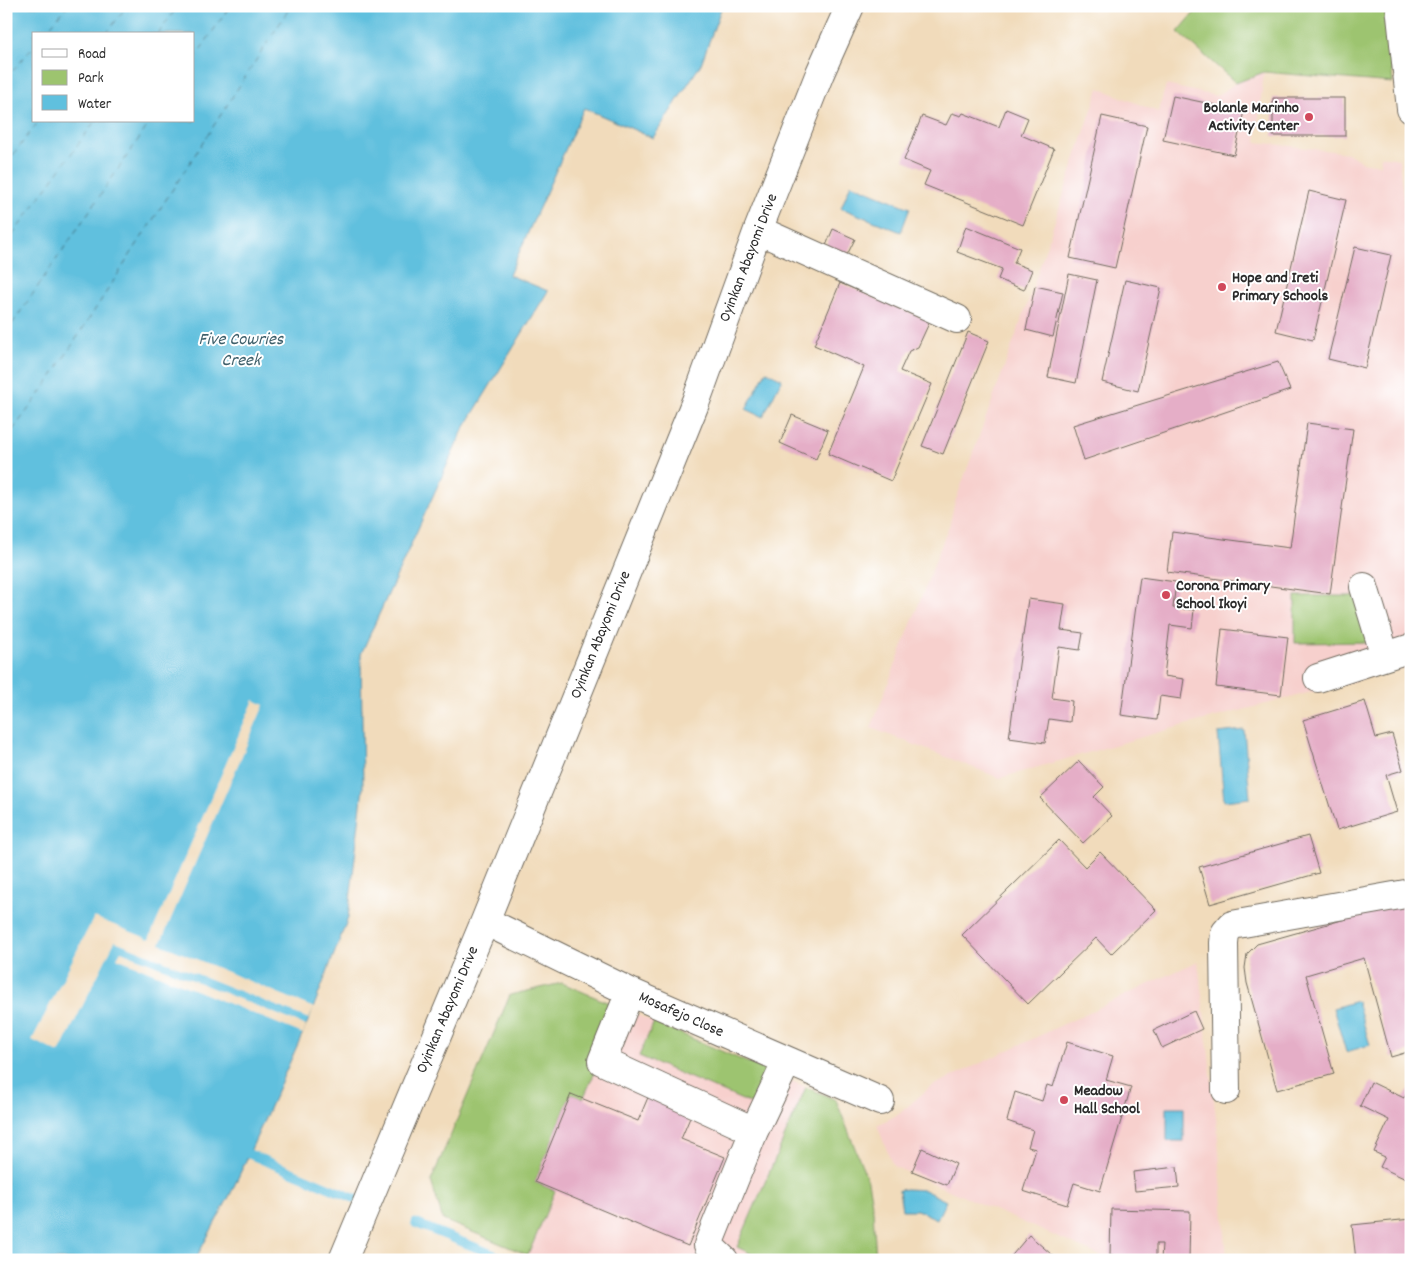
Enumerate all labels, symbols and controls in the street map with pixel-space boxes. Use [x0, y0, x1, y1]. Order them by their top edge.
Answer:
legend [32, 32, 195, 122]
text: Road [78, 44, 106, 66]
text: Park [78, 68, 104, 90]
text: Water [78, 94, 112, 116]
place label: Bolanle Marinho Activity Center [1203, 97, 1300, 138]
marker: Bolanle Marinho Activity Center [1303, 111, 1315, 123]
street label: Oyinkan Abayomi Drive [714, 190, 784, 326]
place label: Hope and Ireti Primary Schools [1232, 267, 1329, 308]
marker: Hope and Ireti Primary Schools [1216, 281, 1228, 293]
water label: Five Cowries Creek [199, 328, 284, 374]
street label: Oyinkan Abayomi Drive [565, 568, 637, 702]
place label: Corona Primary School Ikoyi [1176, 575, 1271, 616]
marker: Corona Primary School Ikoyi [1160, 589, 1172, 601]
street label: Oyinkan Abayomi Drive [411, 943, 485, 1077]
street label: Mosafejo Close [635, 986, 727, 1044]
place label: Meadow Hall School [1074, 1080, 1140, 1121]
marker: Meadow Hall School [1058, 1094, 1070, 1106]

